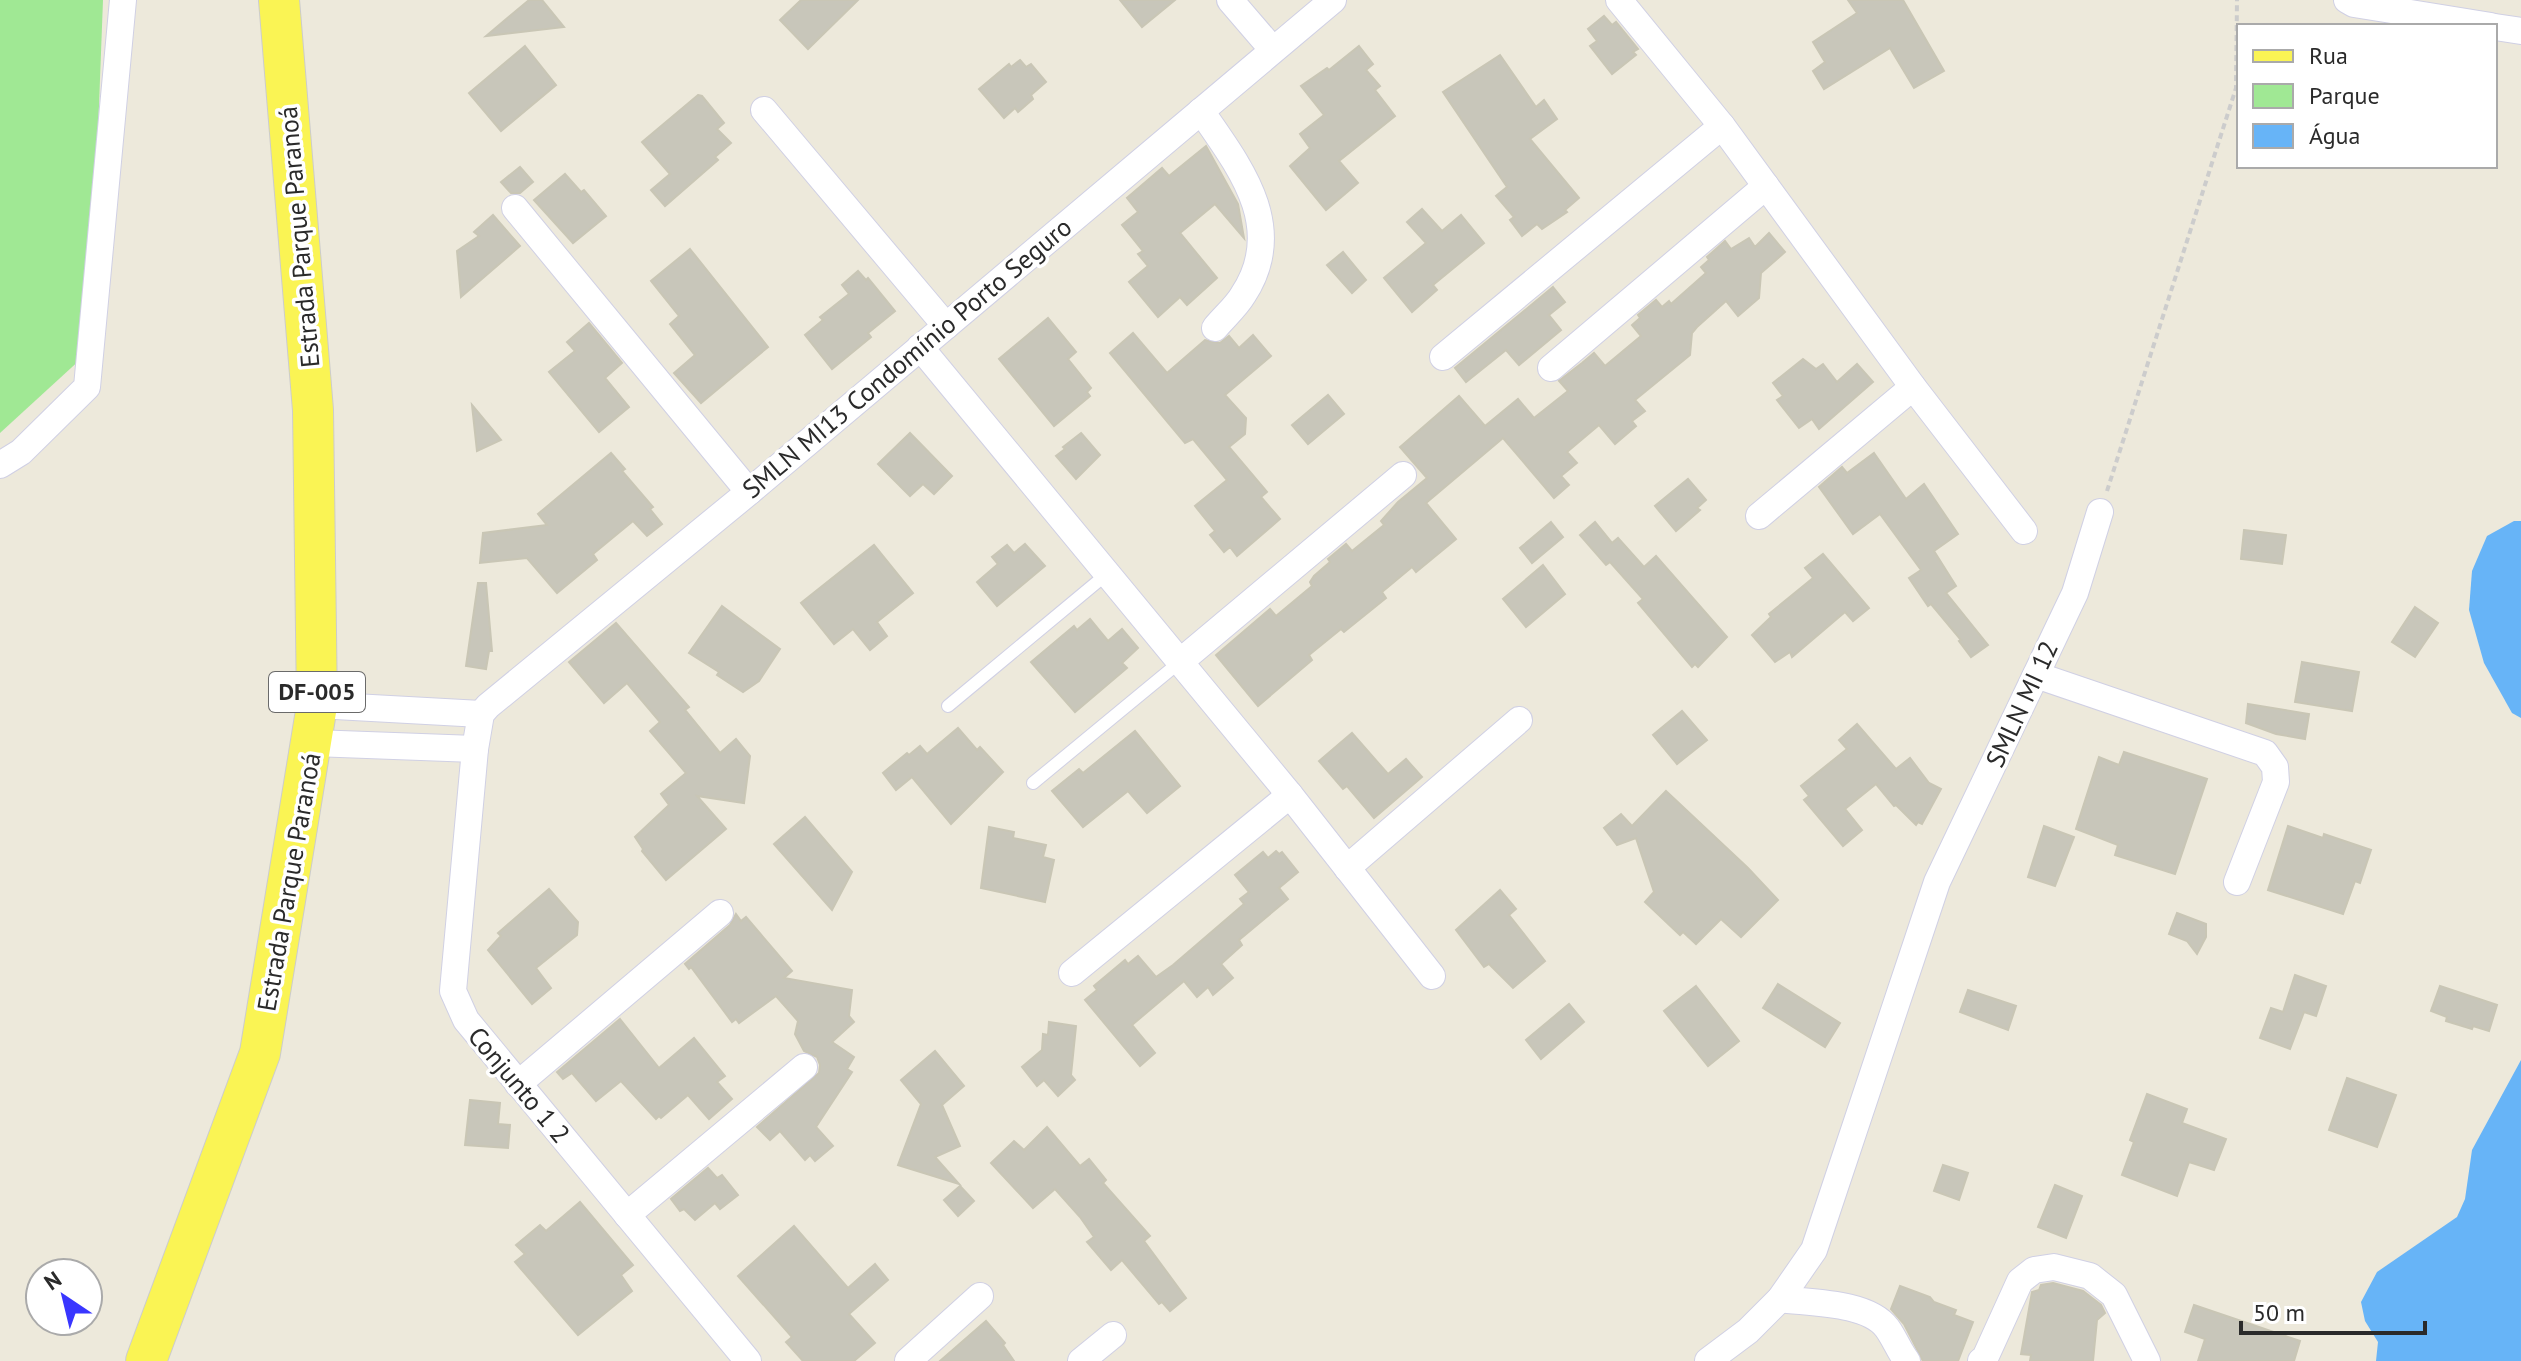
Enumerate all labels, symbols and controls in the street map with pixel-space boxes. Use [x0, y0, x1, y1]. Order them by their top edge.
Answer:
legend [2237, 24, 2497, 168]
text: Rua [2309, 40, 2348, 71]
text: Parque [2309, 80, 2380, 111]
street label: Estrada Parque Paranoá [271, 105, 326, 369]
text: Água [2309, 120, 2360, 151]
street label: SMLN MI13 Condomínio Porto Seguro [735, 210, 1078, 505]
street label: SMLN MI 12 [1978, 635, 2065, 772]
road number: DF-005 [269, 672, 365, 712]
street label: Estrada Parque Paranoá [250, 750, 328, 1014]
street label: Conjunto 1 2 [461, 1020, 578, 1150]
north arrow [24, 1257, 104, 1337]
text: N [39, 1265, 66, 1296]
scale bar [2241, 1285, 2425, 1335]
text: 50 m [2253, 1297, 2305, 1328]

